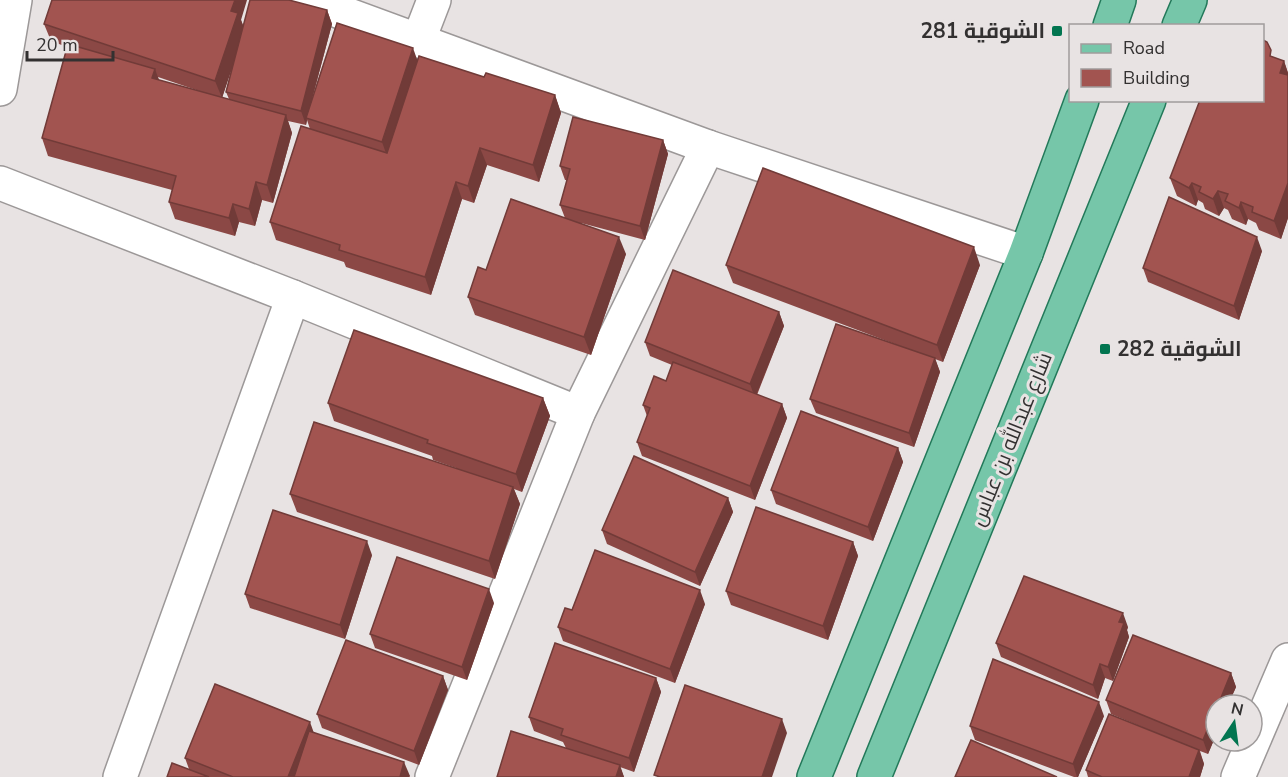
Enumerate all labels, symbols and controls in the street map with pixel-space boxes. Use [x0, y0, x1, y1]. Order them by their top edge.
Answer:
place label: الشوقية 281 [920, 17, 1045, 45]
scale bar [27, 24, 112, 62]
marker: الشوقية 281 [1050, 24, 1064, 38]
legend [1069, 24, 1264, 102]
text: 20 m [36, 33, 78, 57]
text: Road [1123, 36, 1165, 60]
text: Building [1123, 66, 1190, 90]
place label: الشوقية 282 [1117, 335, 1242, 363]
marker: الشوقية 282 [1098, 342, 1112, 356]
street label: شارع عبدالله بن عباس [963, 348, 1059, 530]
north arrow [1204, 693, 1264, 753]
text: N [1229, 697, 1245, 721]

